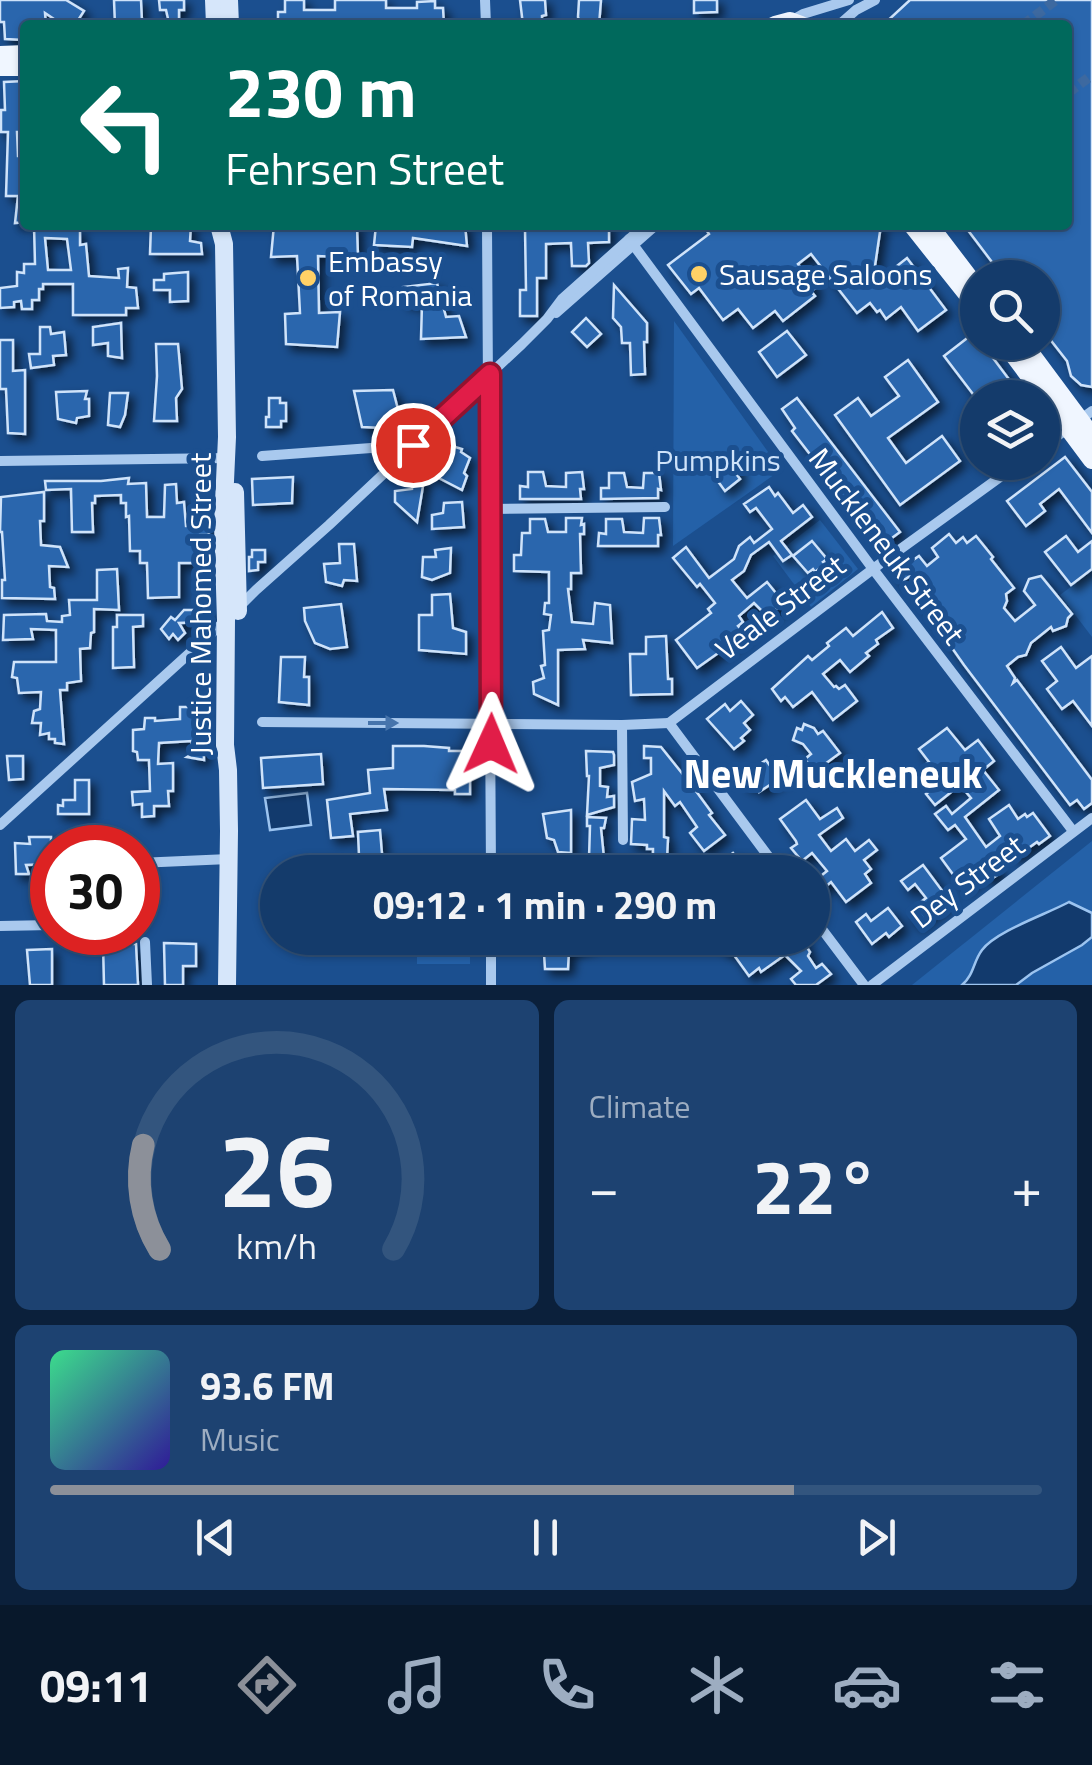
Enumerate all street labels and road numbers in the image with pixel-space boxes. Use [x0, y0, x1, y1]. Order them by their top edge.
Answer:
street label: Muckleneuk Street [798, 438, 977, 655]
street label: Justice Mahomed Street [177, 452, 223, 755]
street label: Veale Street [705, 542, 855, 671]
street label: Dey Street [900, 822, 1034, 939]

